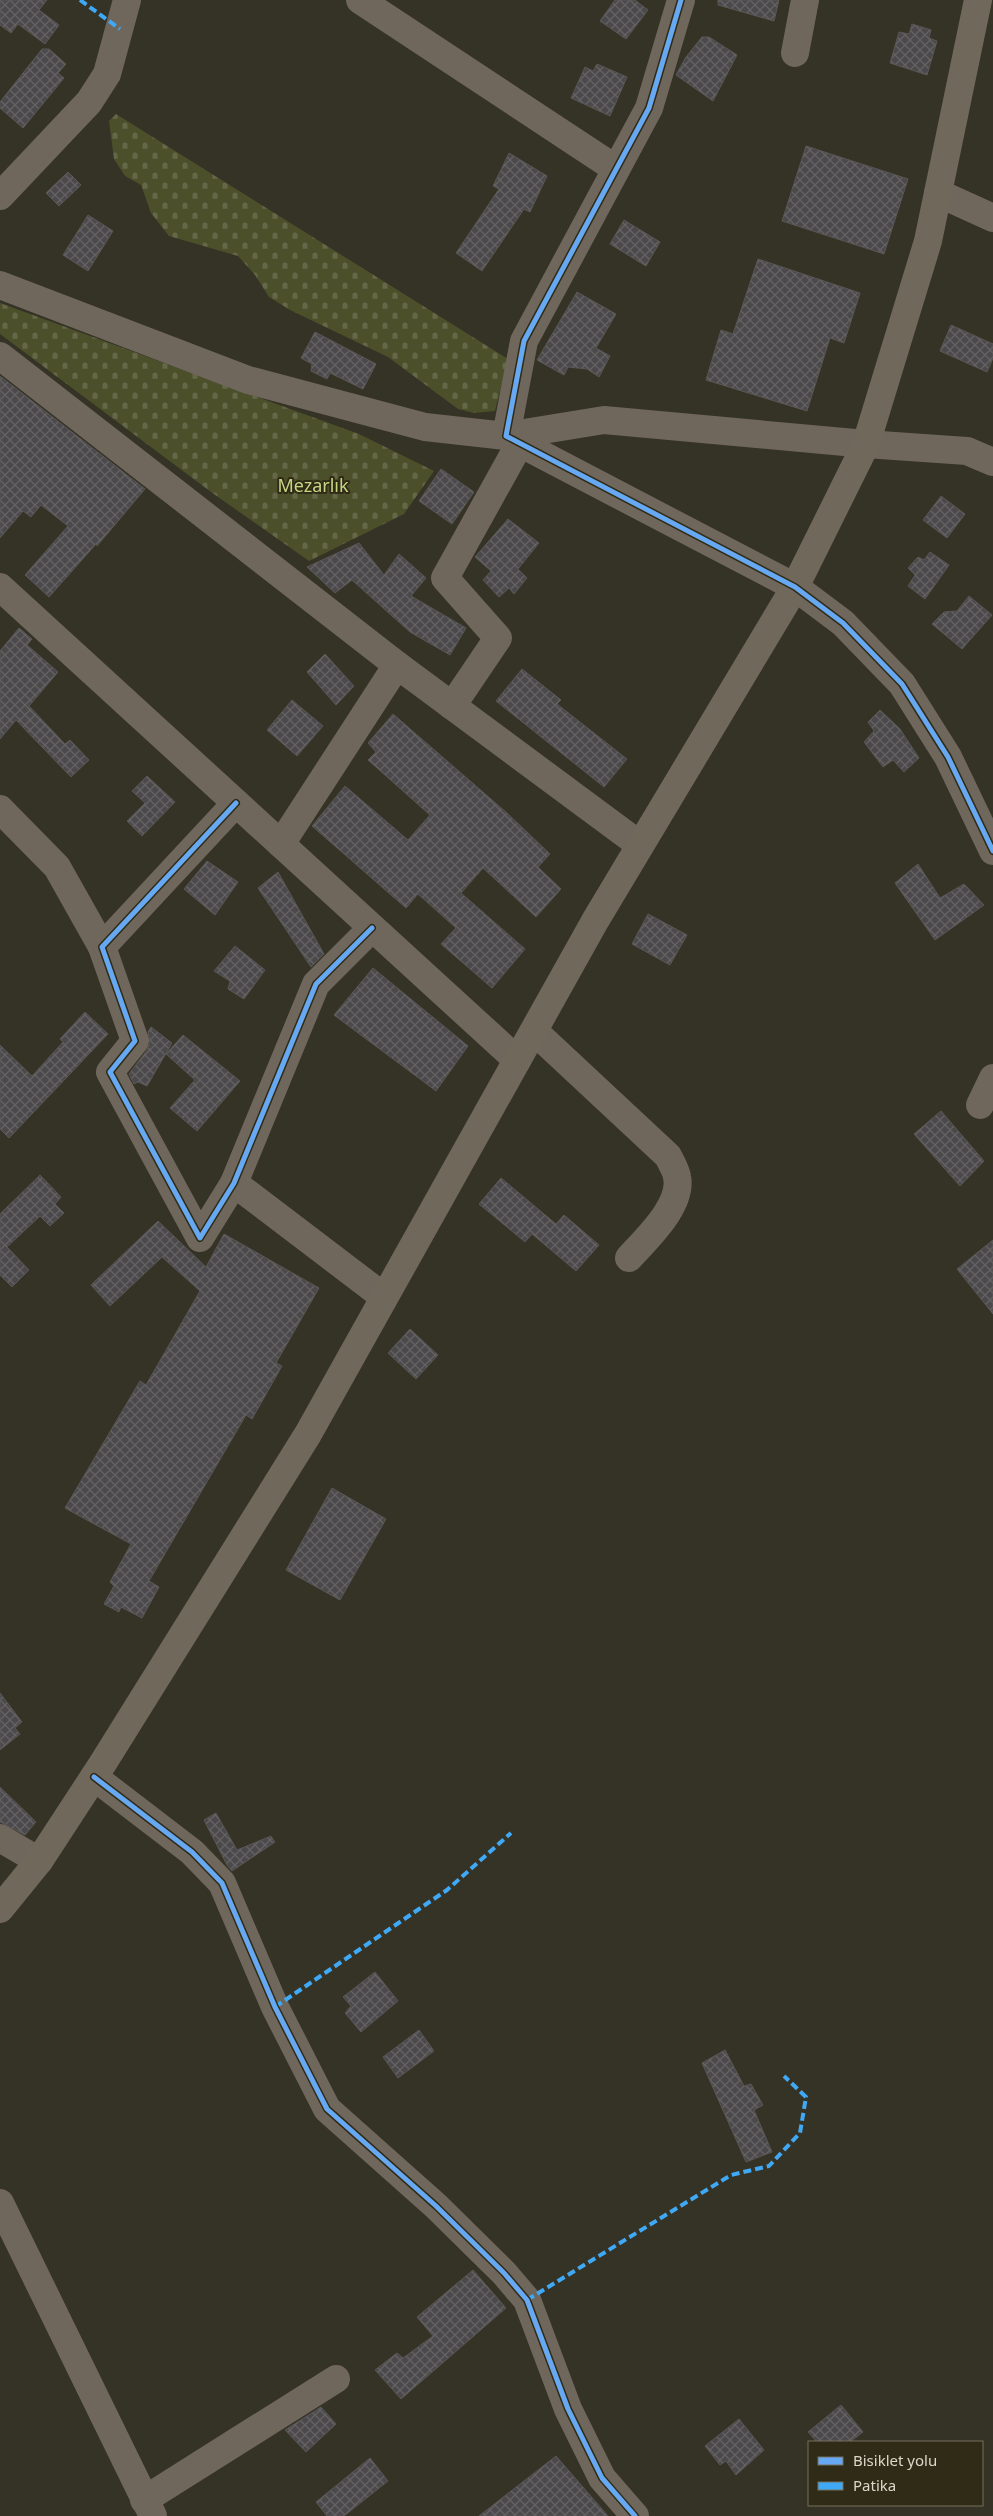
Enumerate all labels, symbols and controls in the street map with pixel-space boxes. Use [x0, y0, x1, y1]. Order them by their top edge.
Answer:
park label: Mezarlık [277, 473, 349, 497]
legend [808, 2441, 983, 2506]
text: Bisiklet yolu [853, 2450, 937, 2470]
text: Patika [853, 2475, 896, 2495]

